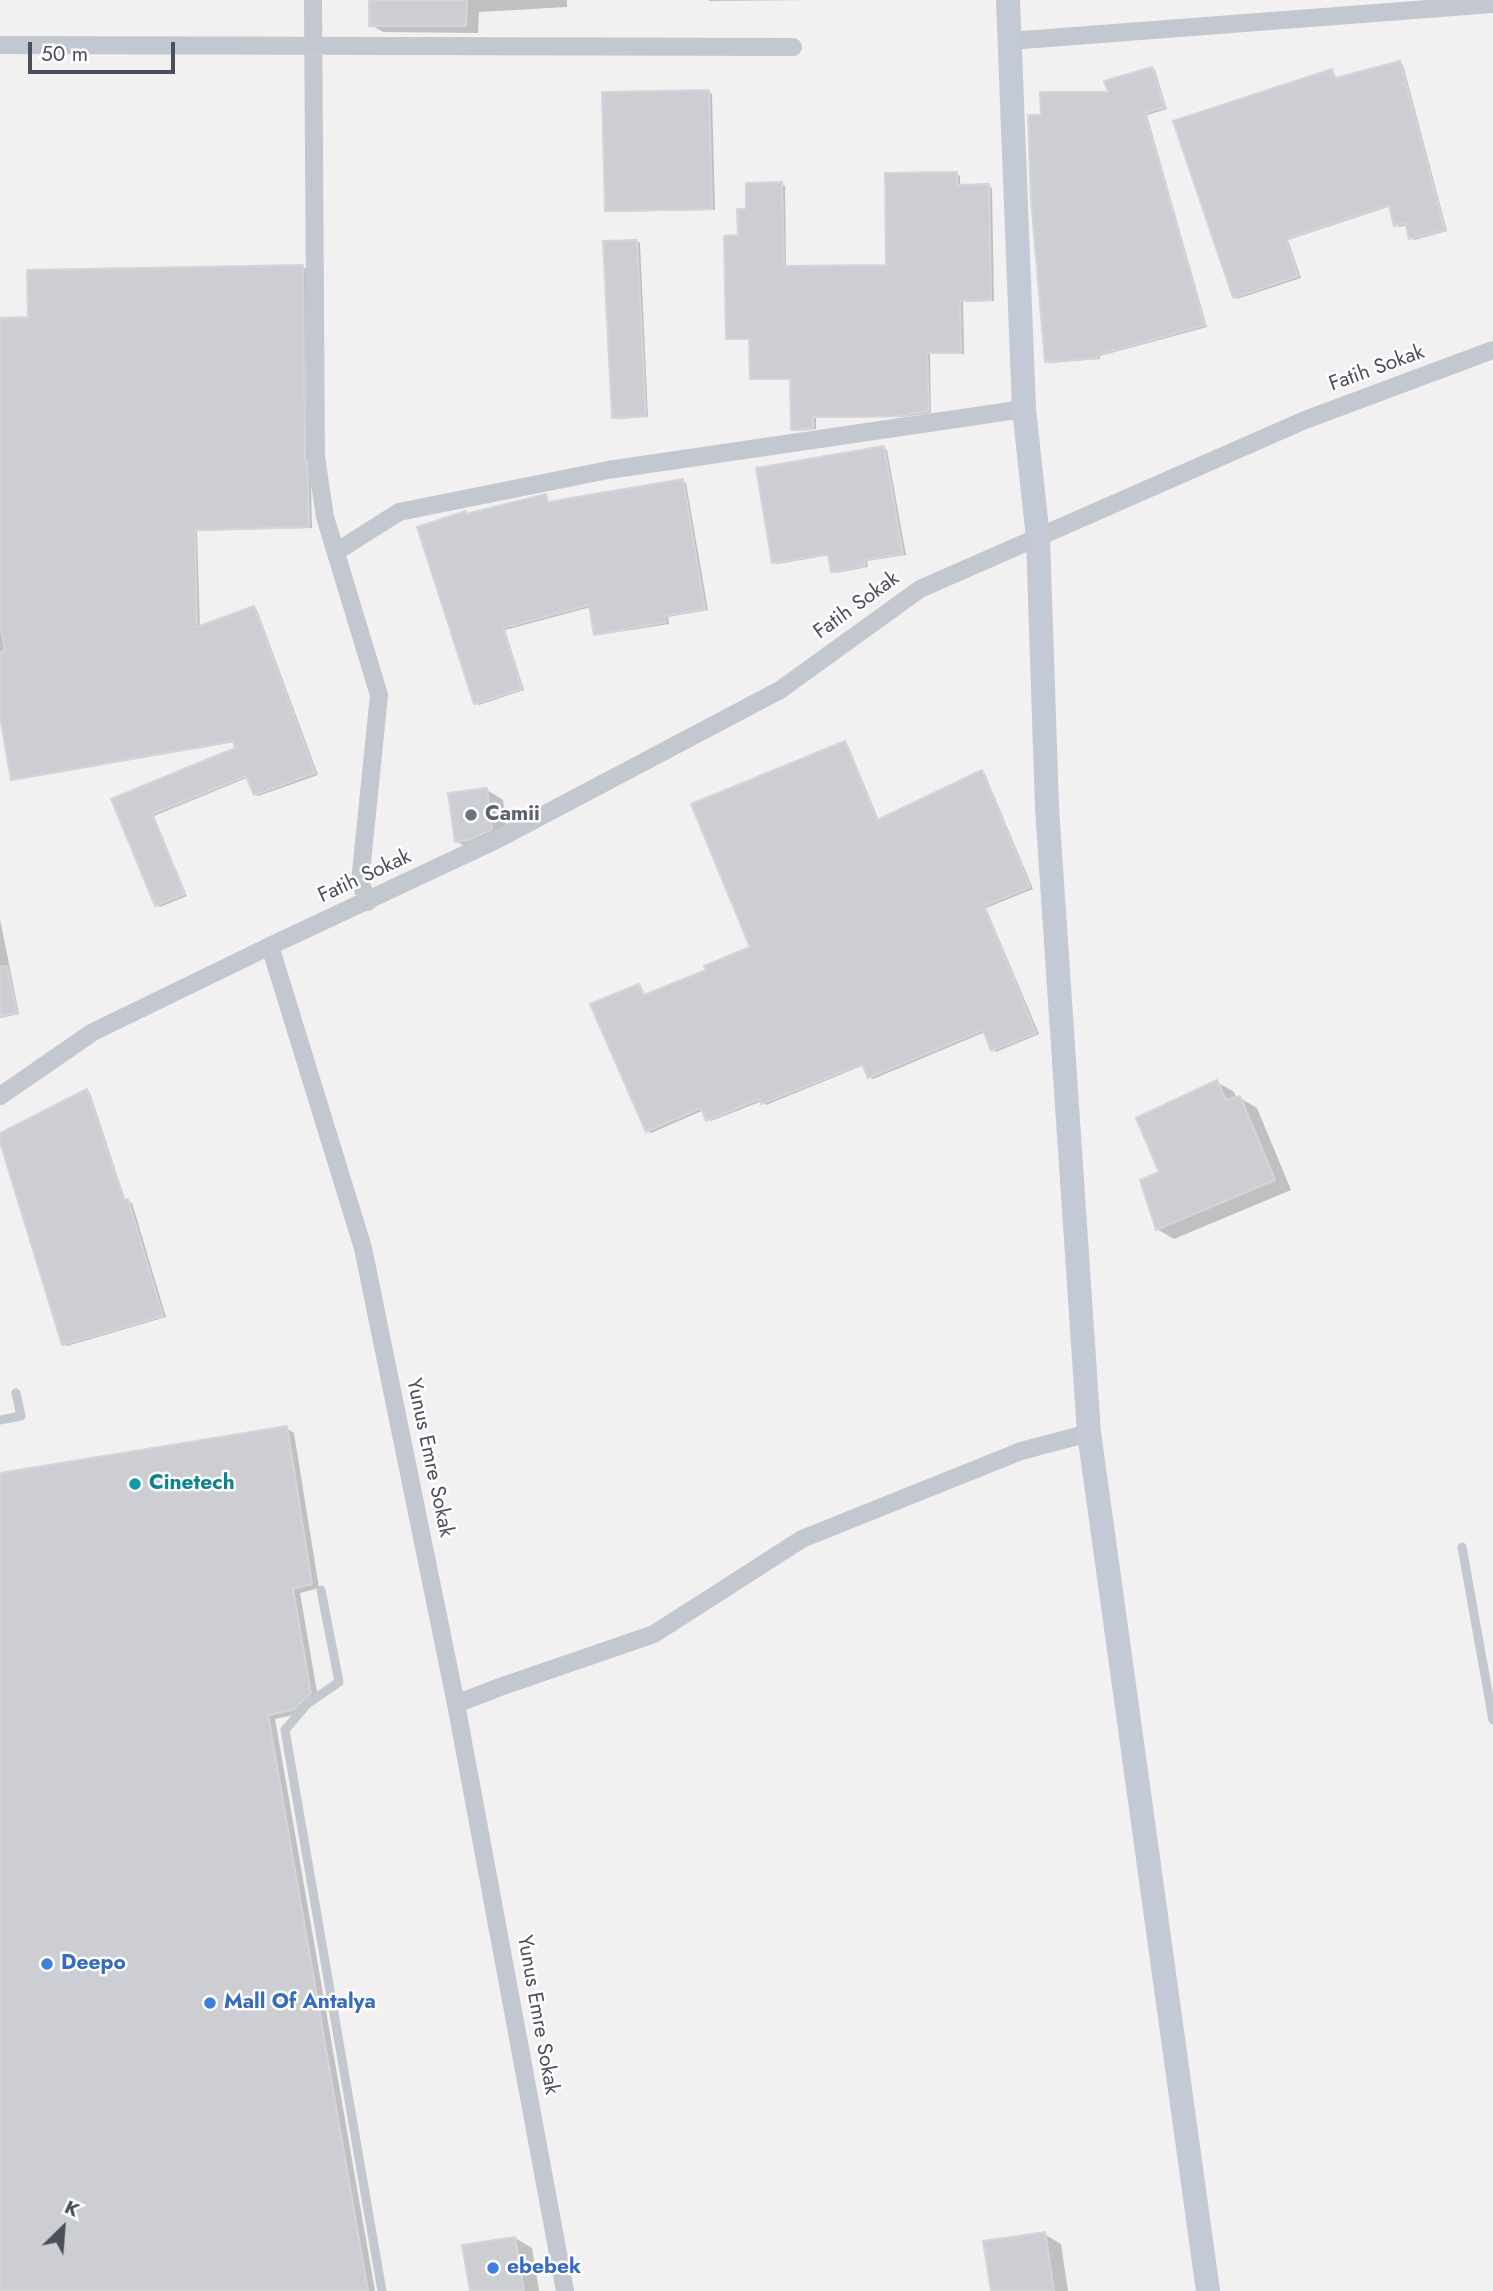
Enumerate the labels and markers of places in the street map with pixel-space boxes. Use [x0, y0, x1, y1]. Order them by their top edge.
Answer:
place label: Camii [485, 802, 540, 828]
marker: Camii [463, 807, 479, 823]
place label: Cinetech [149, 1471, 235, 1497]
marker: Cinetech [127, 1476, 143, 1492]
place label: Deepo [61, 1951, 126, 1977]
marker: Deepo [39, 1956, 55, 1972]
place label: Mall Of Antalya [224, 1990, 376, 2016]
marker: Mall Of Antalya [202, 1995, 218, 2011]
place label: ebebek [507, 2255, 581, 2281]
marker: ebebek [485, 2260, 501, 2276]

